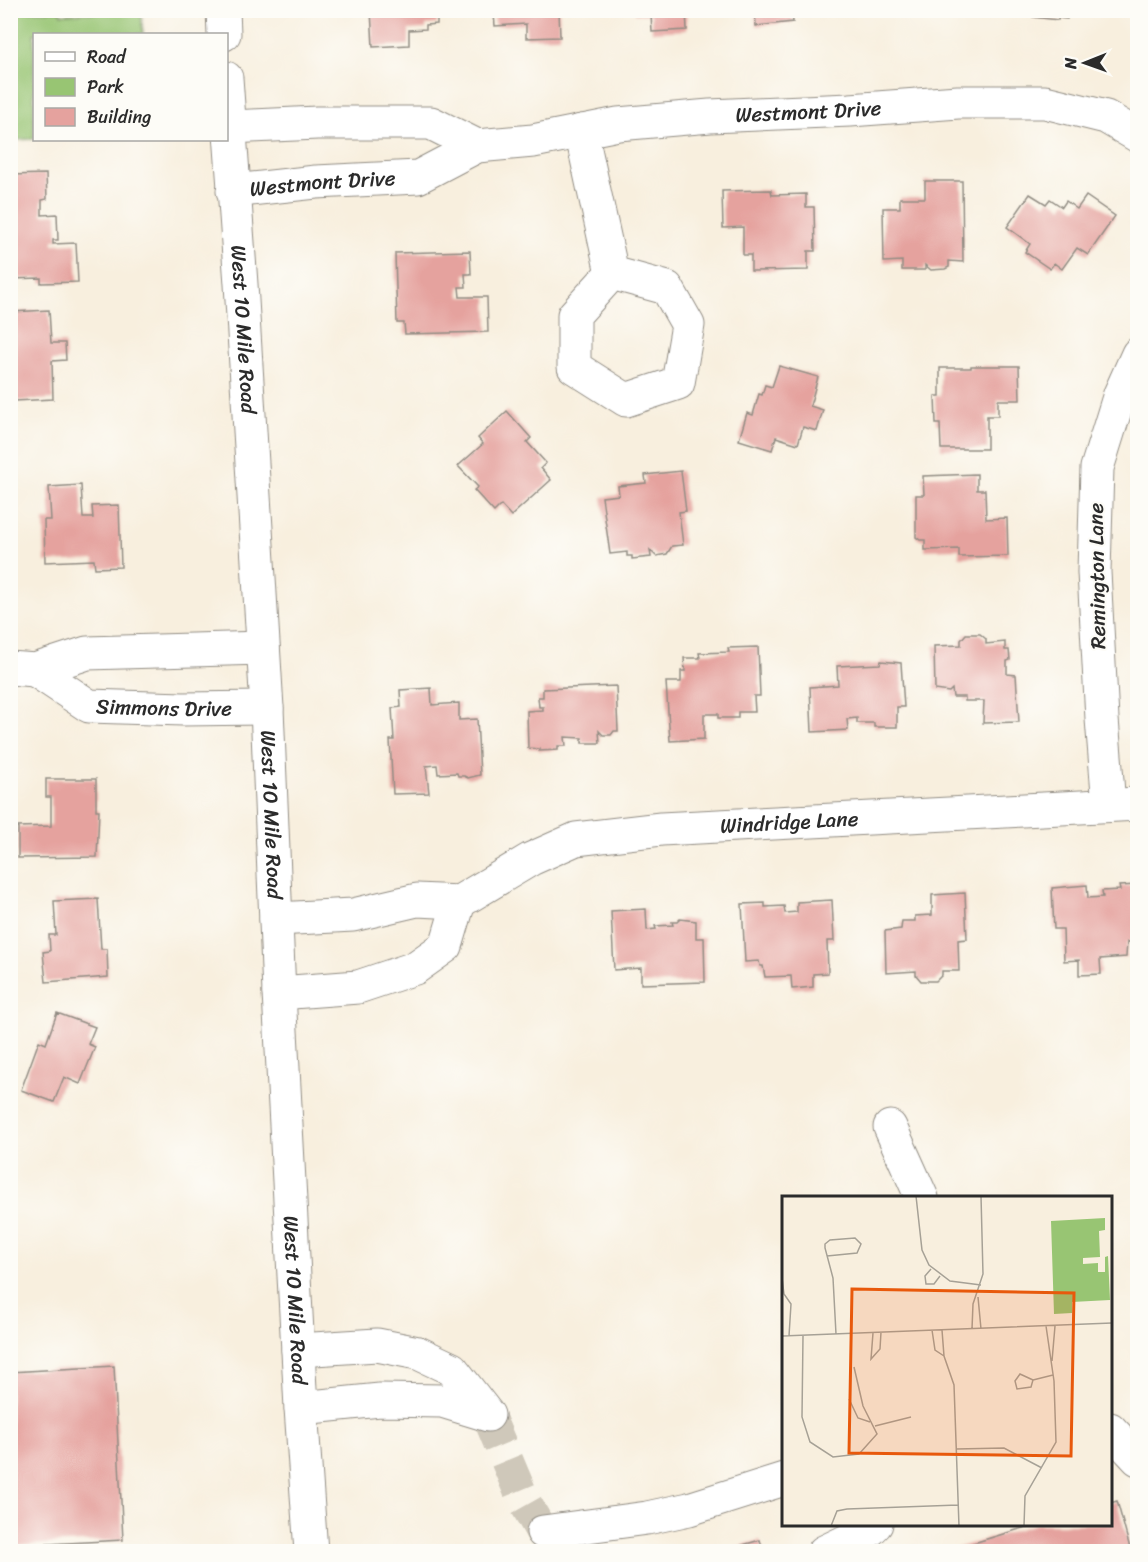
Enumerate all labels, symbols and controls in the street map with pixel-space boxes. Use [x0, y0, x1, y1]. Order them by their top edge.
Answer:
legend [33, 33, 228, 141]
north arrow [1055, 33, 1115, 93]
text: Road [87, 41, 127, 73]
text: N [1056, 57, 1085, 70]
text: Park [87, 71, 124, 103]
street label: Westmont Drive [735, 89, 883, 134]
text: Building [87, 101, 151, 133]
street label: Westmont Drive [248, 159, 397, 208]
street label: West 10 Mile Road [219, 244, 268, 417]
street label: Remington Lane [1077, 502, 1117, 649]
street label: Simmons Drive [95, 687, 233, 728]
street label: West 10 Mile Road [249, 729, 294, 902]
street label: Windridge Lane [719, 800, 860, 845]
inset map [782, 1196, 1112, 1526]
street label: West 10 Mile Road [272, 1215, 319, 1387]

